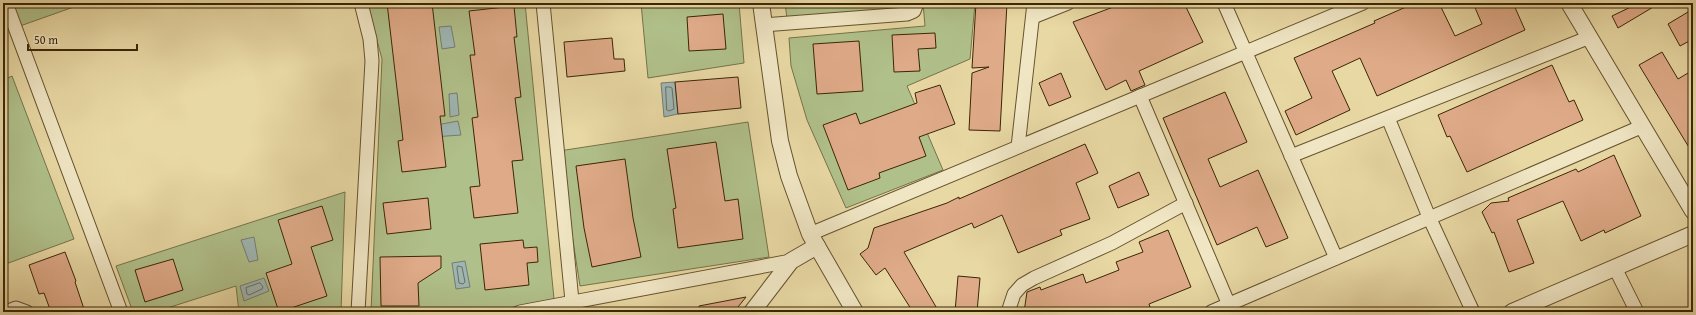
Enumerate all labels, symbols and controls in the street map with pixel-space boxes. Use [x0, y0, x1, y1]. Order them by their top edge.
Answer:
scale bar [28, 26, 137, 52]
text: 50 m [34, 31, 58, 48]

